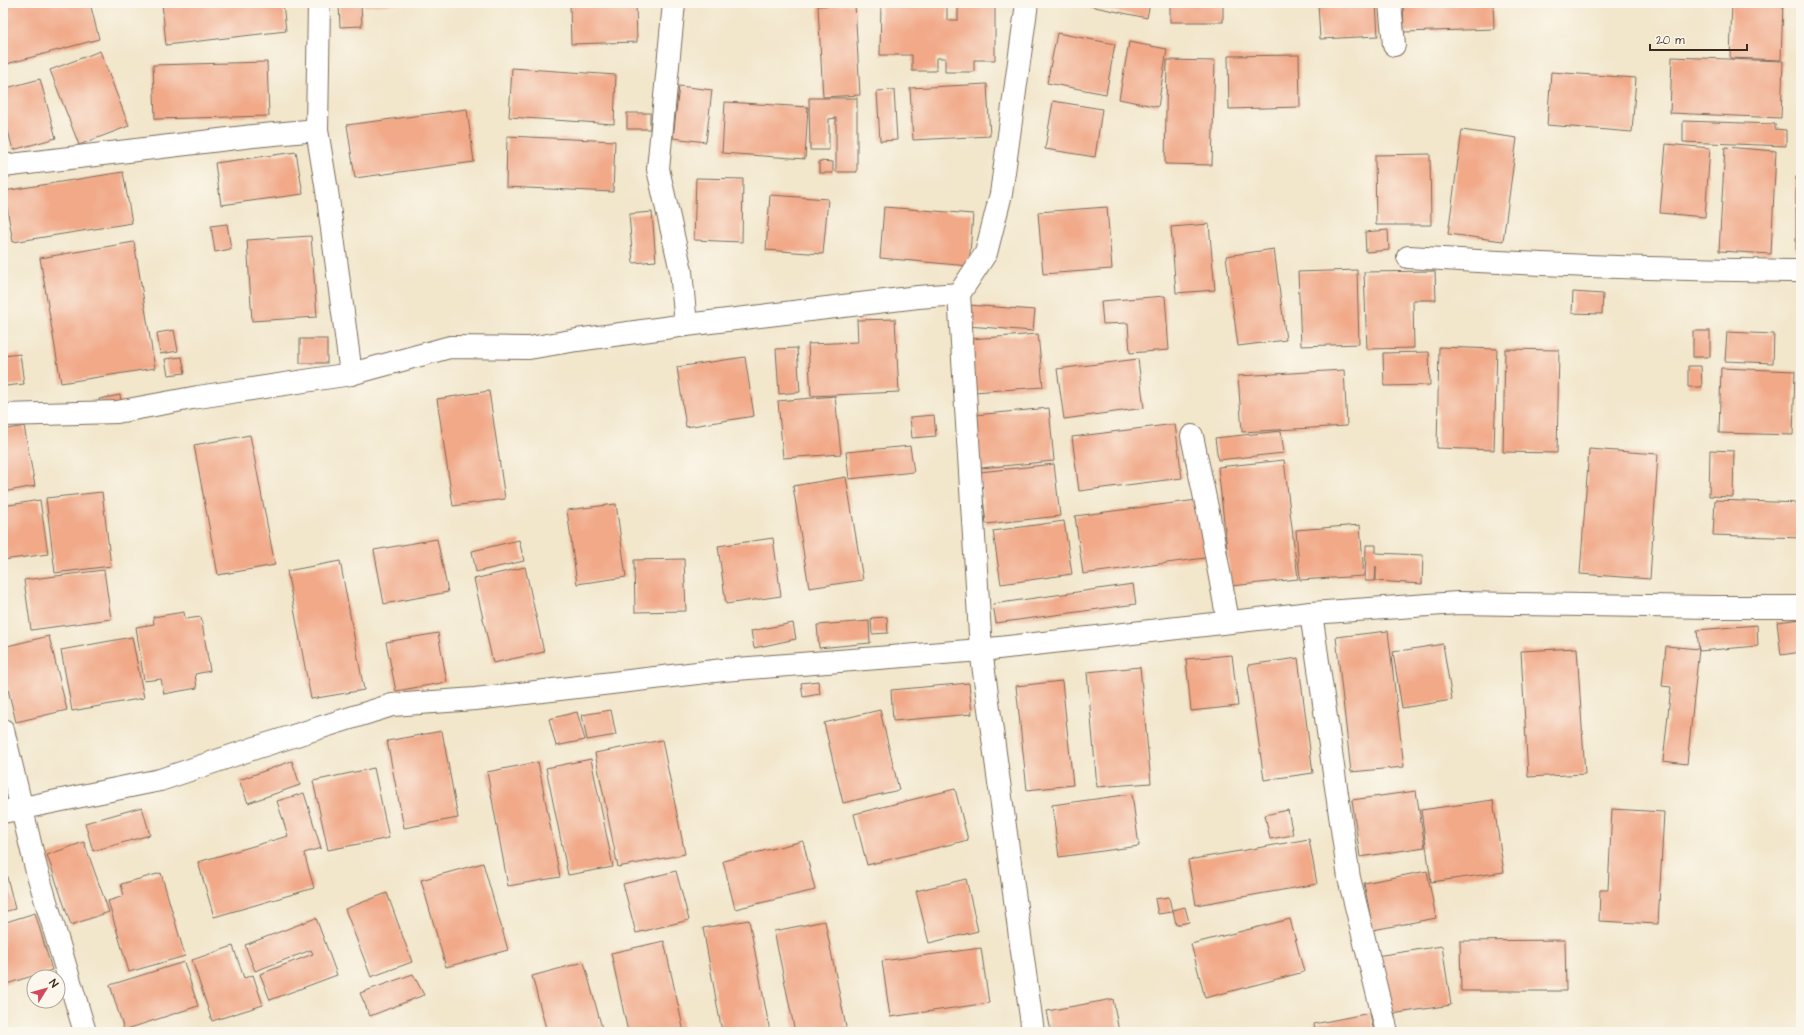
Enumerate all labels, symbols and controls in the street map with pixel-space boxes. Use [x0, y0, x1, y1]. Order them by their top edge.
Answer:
scale bar [1650, 26, 1747, 52]
text: 20 m [1656, 32, 1685, 49]
north arrow [26, 969, 66, 1009]
text: N [46, 976, 62, 991]

